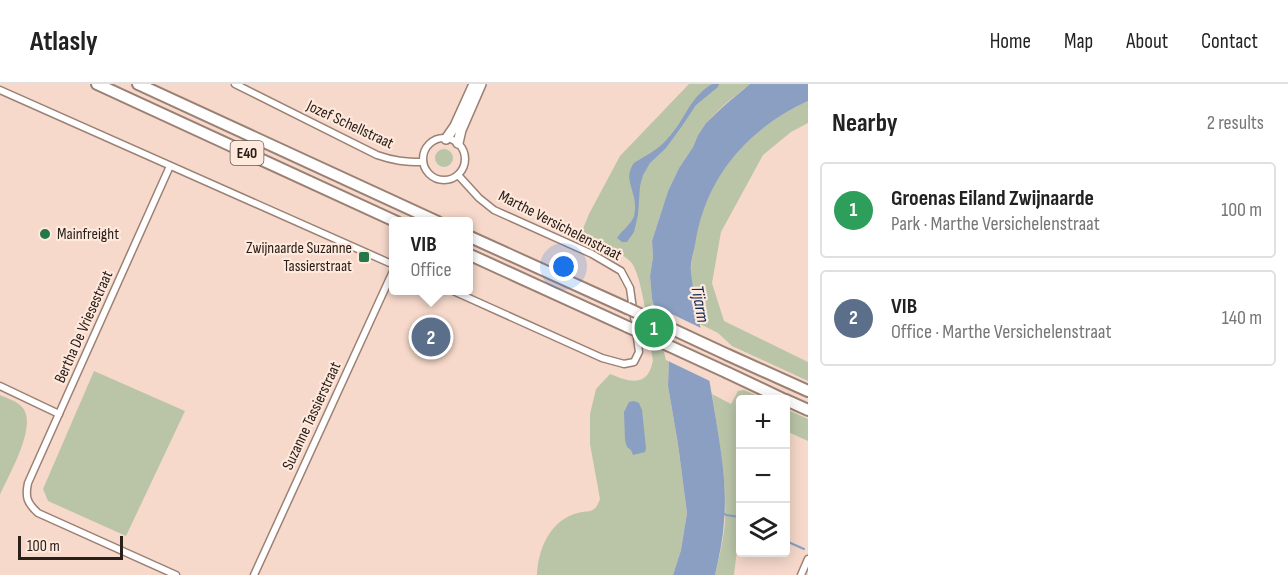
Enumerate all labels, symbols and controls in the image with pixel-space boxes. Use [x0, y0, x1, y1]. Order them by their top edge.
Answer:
text: Atlasly [30, 25, 98, 58]
text: Home [990, 29, 1031, 54]
text: Map [1064, 29, 1093, 54]
text: About [1126, 29, 1168, 54]
text: Contact [1201, 29, 1258, 54]
street label: Jozef Schellstraat [303, 96, 397, 153]
text: Nearby [832, 108, 898, 139]
text: 2 results [1207, 111, 1264, 135]
road number: E40 [230, 141, 264, 165]
text: Groenas Eiland Zwijnaarde [891, 185, 1094, 212]
street label: Marthe Versichelenstraat [495, 187, 625, 265]
text: 1 [850, 198, 857, 222]
text: 100 m [1221, 198, 1262, 222]
text: Park · Marthe Versichelenstraat [891, 212, 1100, 236]
popup [389, 217, 473, 295]
place label: Mainfreight [57, 225, 119, 244]
marker: Mainfreight [38, 227, 52, 241]
text: VIB [411, 231, 437, 258]
place label: Zwijnaarde Suzanne Tassierstraat [246, 239, 352, 276]
marker: Zwijnaarde Suzanne Tassierstraat [357, 250, 371, 264]
your location [549, 252, 578, 281]
text: Office [411, 258, 452, 282]
street label: Bertha De Vriesestraat [51, 268, 117, 386]
water label: Tijarm [686, 284, 714, 324]
text: VIB [891, 293, 917, 320]
pin: 1 [634, 306, 674, 350]
text: 2 [849, 306, 858, 330]
text: 140 m [1222, 306, 1262, 330]
pin: 2 [412, 314, 450, 360]
text: Office · Marthe Versichelenstraat [891, 320, 1112, 344]
street label: Suzanne Tassierstraat [279, 359, 345, 473]
map controls [736, 395, 790, 557]
button: + [736, 395, 790, 449]
button: − [736, 449, 790, 503]
button: layers [736, 503, 790, 557]
scale bar [18, 533, 123, 560]
text: 100 m [27, 537, 60, 556]

